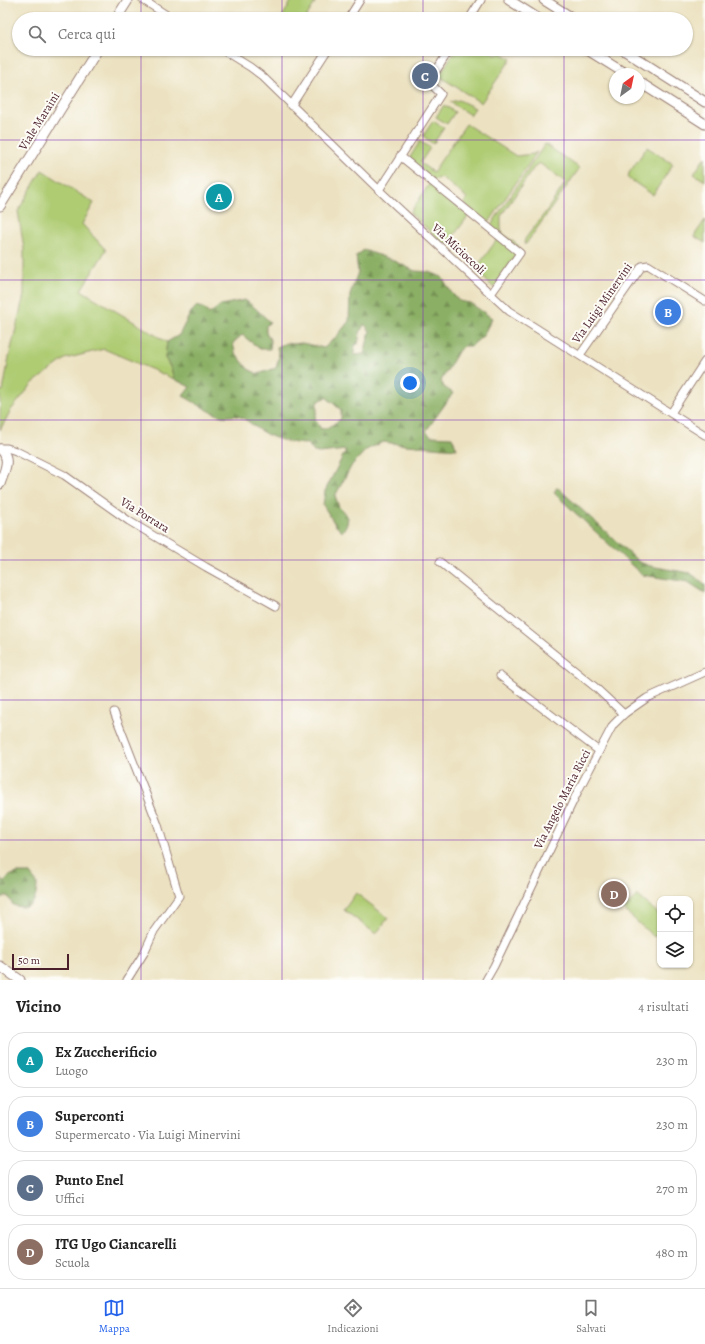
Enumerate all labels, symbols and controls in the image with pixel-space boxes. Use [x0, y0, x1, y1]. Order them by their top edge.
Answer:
search box [12, 12, 693, 56]
icon: search [26, 23, 48, 45]
text: Cerca qui [58, 24, 116, 44]
pin: C [412, 61, 438, 91]
north arrow [609, 68, 645, 104]
street label: Viale Maraini [14, 89, 63, 154]
pin: A [206, 182, 232, 212]
street label: Via Micioccoli [428, 219, 489, 278]
street label: Via Luigi Minervini [568, 260, 636, 347]
pin: B [655, 297, 681, 327]
your location [400, 373, 420, 393]
street label: Via Porrara [117, 493, 173, 537]
street label: Via Angelo Maria Ricci [530, 746, 594, 852]
pin: D [601, 879, 627, 909]
map controls [657, 896, 693, 968]
button: locate [657, 896, 693, 932]
button: layers [657, 932, 693, 968]
scale bar [12, 952, 69, 971]
text: 50 m [18, 953, 40, 968]
text: Vicino [16, 995, 61, 1018]
text: 4 risultati [638, 998, 689, 1015]
text: Ex Zuccherificio [55, 1042, 157, 1062]
text: A [26, 1052, 34, 1069]
text: 230 m [656, 1052, 688, 1069]
text: Luogo [55, 1062, 88, 1079]
text: Superconti [55, 1106, 124, 1126]
text: B [26, 1116, 34, 1133]
text: 230 m [656, 1116, 688, 1133]
text: Supermercato · Via Luigi Minervini [55, 1126, 241, 1143]
text: Punto Enel [55, 1170, 123, 1190]
text: C [26, 1180, 34, 1197]
text: 270 m [656, 1180, 688, 1197]
text: Uffici [55, 1190, 85, 1207]
text: ITG Ugo Ciancarelli [55, 1234, 177, 1254]
text: D [25, 1244, 35, 1261]
text: 480 m [655, 1244, 688, 1261]
text: Scuola [55, 1254, 90, 1271]
tab: Mappa [99, 1297, 130, 1336]
tab: Indicazioni [327, 1297, 379, 1336]
tab: Salvati [576, 1297, 606, 1336]

